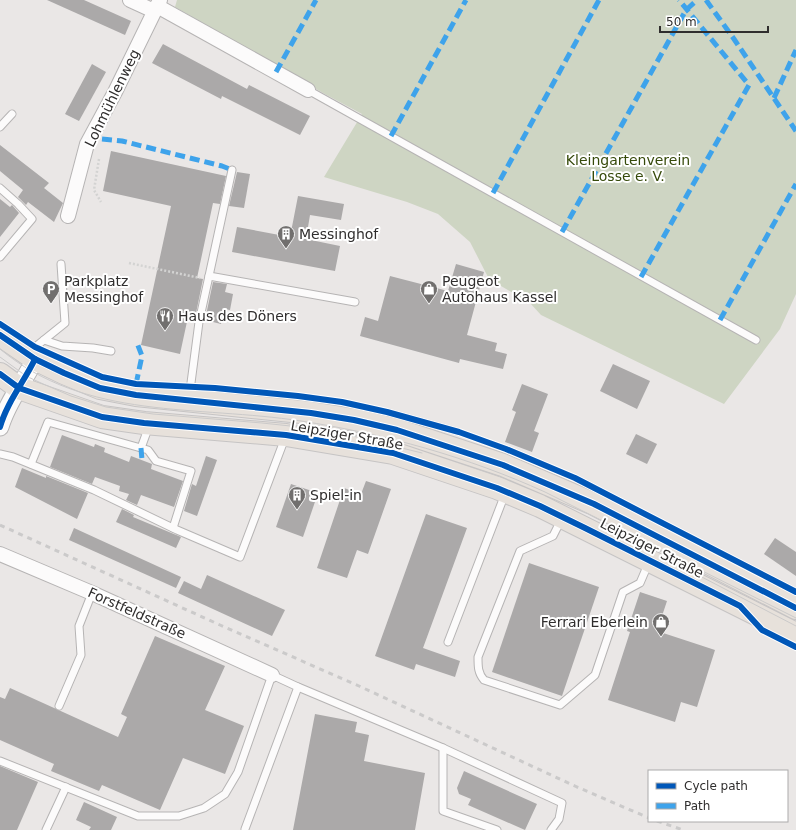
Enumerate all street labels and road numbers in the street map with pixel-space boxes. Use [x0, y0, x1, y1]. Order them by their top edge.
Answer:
street label: Lohmühlenweg [81, 47, 143, 149]
street label: Leipziger Straße [289, 417, 405, 453]
street label: Leipziger Straße [598, 515, 706, 581]
street label: Forstfeldstraße [86, 584, 188, 642]

